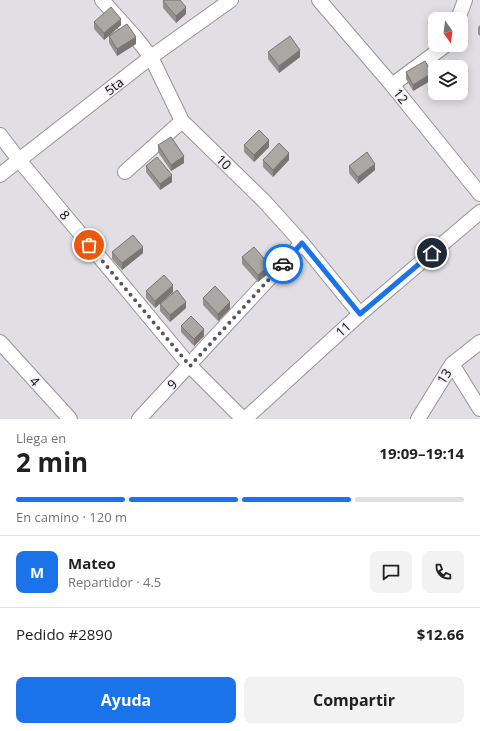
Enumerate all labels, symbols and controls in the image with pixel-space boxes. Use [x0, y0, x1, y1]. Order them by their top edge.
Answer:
north arrow [428, 12, 468, 52]
map controls [428, 12, 468, 100]
button: layers [428, 60, 468, 100]
street label: 5ta [101, 73, 127, 99]
street label: 12 [389, 85, 413, 107]
street label: 10 [212, 150, 236, 174]
street label: 8 [56, 206, 74, 224]
pin [72, 228, 106, 262]
icon: bag [78, 234, 100, 256]
pin [415, 236, 449, 270]
icon: home [421, 242, 443, 264]
courier [263, 244, 303, 284]
icon: car [272, 253, 294, 275]
street label: 11 [331, 317, 355, 341]
street label: 13 [432, 365, 456, 387]
street label: 4 [26, 372, 45, 390]
street label: 9 [163, 375, 181, 393]
text: Llega en [16, 429, 66, 447]
text: 19:09–19:14 [379, 443, 464, 463]
text: 2 min [16, 444, 88, 480]
text: En camino · 120 m [16, 508, 127, 526]
button: chat [370, 551, 412, 593]
button: phone [422, 551, 464, 593]
text: Mateo [68, 553, 116, 573]
text: M [30, 562, 44, 582]
text: Repartidor · 4.5 [68, 573, 161, 591]
text: Pedido #2890 [16, 624, 113, 644]
text: $12.66 [417, 624, 464, 644]
button: Ayuda [16, 677, 236, 723]
button: Compartir [244, 677, 464, 723]

